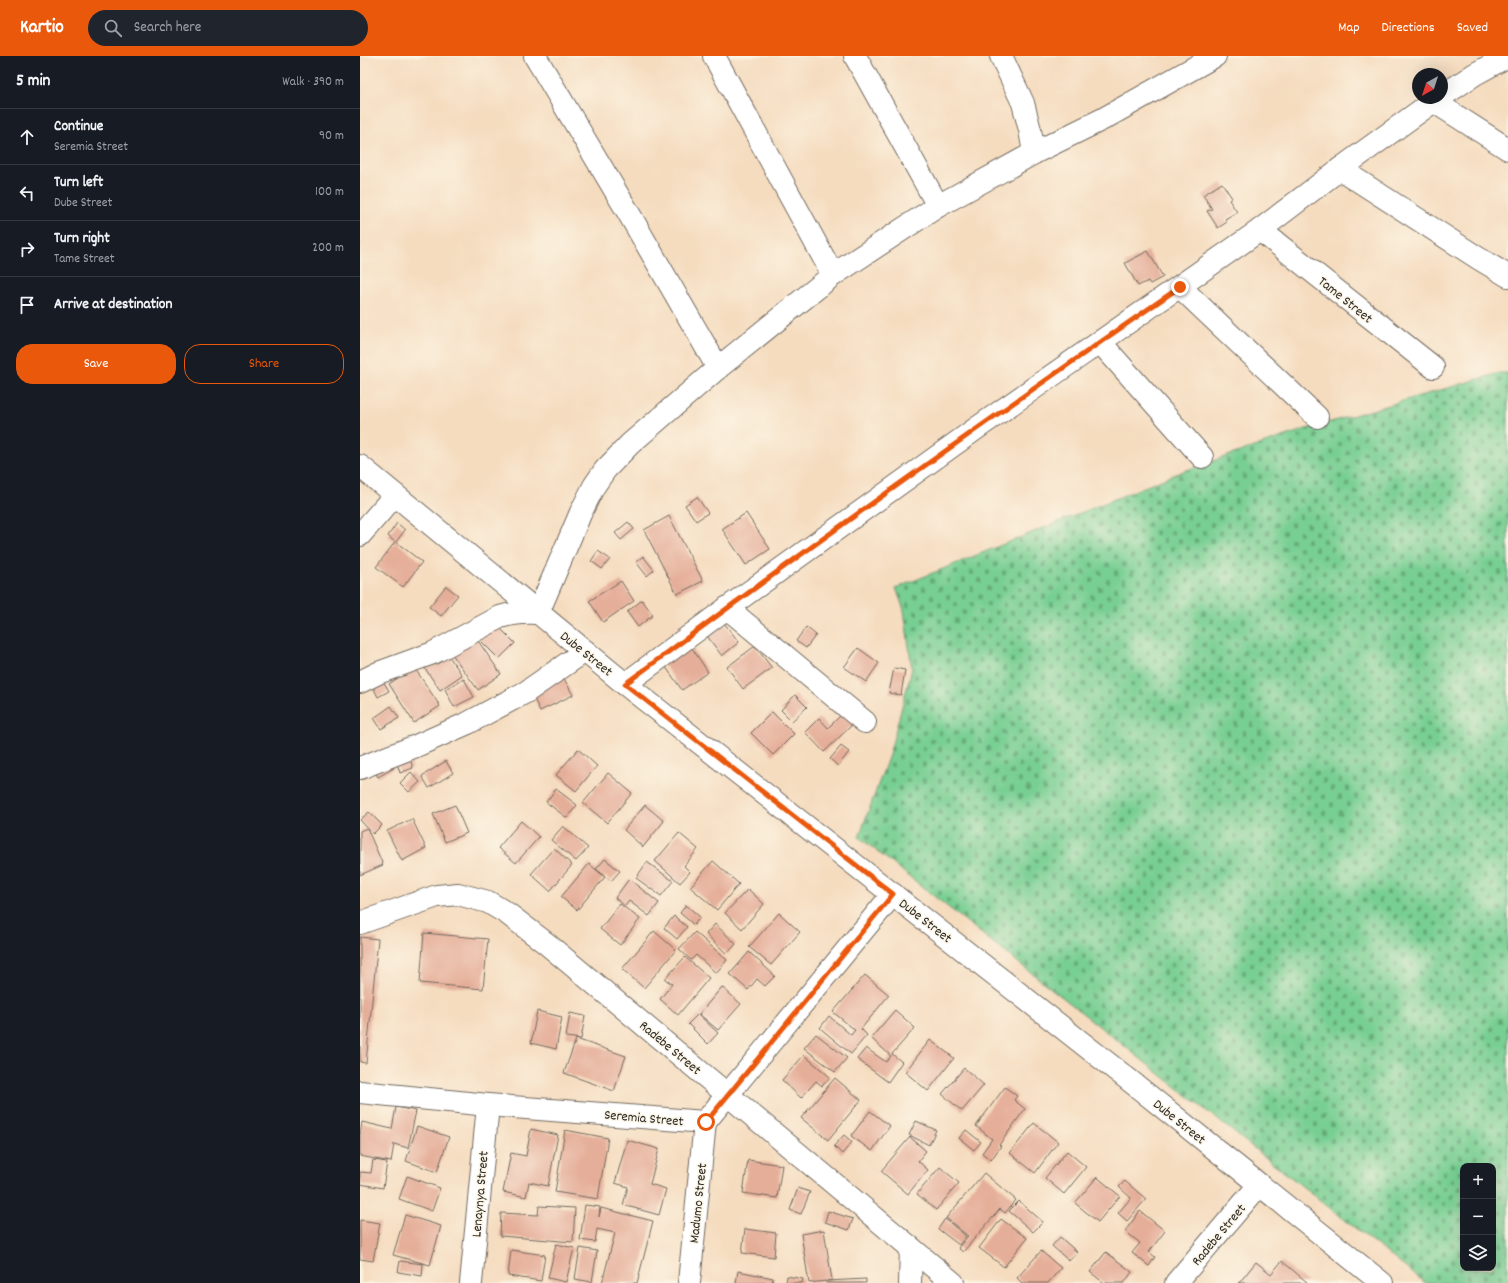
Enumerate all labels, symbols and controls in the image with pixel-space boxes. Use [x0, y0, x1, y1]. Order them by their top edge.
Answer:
search box [88, 10, 368, 46]
text: Kartio [20, 15, 64, 42]
icon: search [102, 17, 124, 39]
text: Search here [134, 17, 201, 39]
text: Map [1338, 18, 1360, 38]
text: Directions [1382, 18, 1435, 38]
text: Saved [1457, 18, 1488, 38]
north arrow [1412, 68, 1448, 104]
text: 5 min [16, 70, 50, 94]
text: Walk · 390 m [282, 73, 344, 92]
text: Continue [54, 116, 103, 138]
icon: ahead [16, 126, 38, 148]
text: 90 m [319, 127, 344, 146]
text: Seremia Street [54, 138, 128, 157]
text: Turn left [54, 172, 103, 194]
icon: left [16, 182, 38, 204]
text: 100 m [315, 183, 344, 202]
text: Dube Street [54, 194, 112, 213]
text: Turn right [54, 228, 110, 250]
icon: right [16, 238, 38, 260]
text: 200 m [312, 239, 344, 258]
text: Tame Street [54, 250, 115, 269]
street label: Tame Street [1313, 272, 1376, 329]
route end [1171, 278, 1189, 296]
icon: arrive [16, 294, 38, 316]
text: Arrive at destination [54, 294, 172, 316]
button: Save [16, 344, 176, 384]
button: Share [184, 344, 344, 384]
street label: Dube Street [555, 627, 616, 682]
street label: Dube Street [894, 894, 956, 949]
street label: Radebe Street [634, 1017, 705, 1080]
street label: Dube Street [1148, 1095, 1209, 1150]
street label: Seremia Street [603, 1106, 684, 1132]
route start [697, 1113, 715, 1131]
street label: Lenaynya Street [467, 1150, 495, 1238]
street label: Madumo Street [685, 1162, 713, 1244]
map controls [1460, 1163, 1496, 1271]
button: + [1460, 1163, 1496, 1199]
button: − [1460, 1199, 1496, 1235]
street label: Radebe Street [1188, 1200, 1251, 1271]
button: layers [1460, 1235, 1496, 1271]

